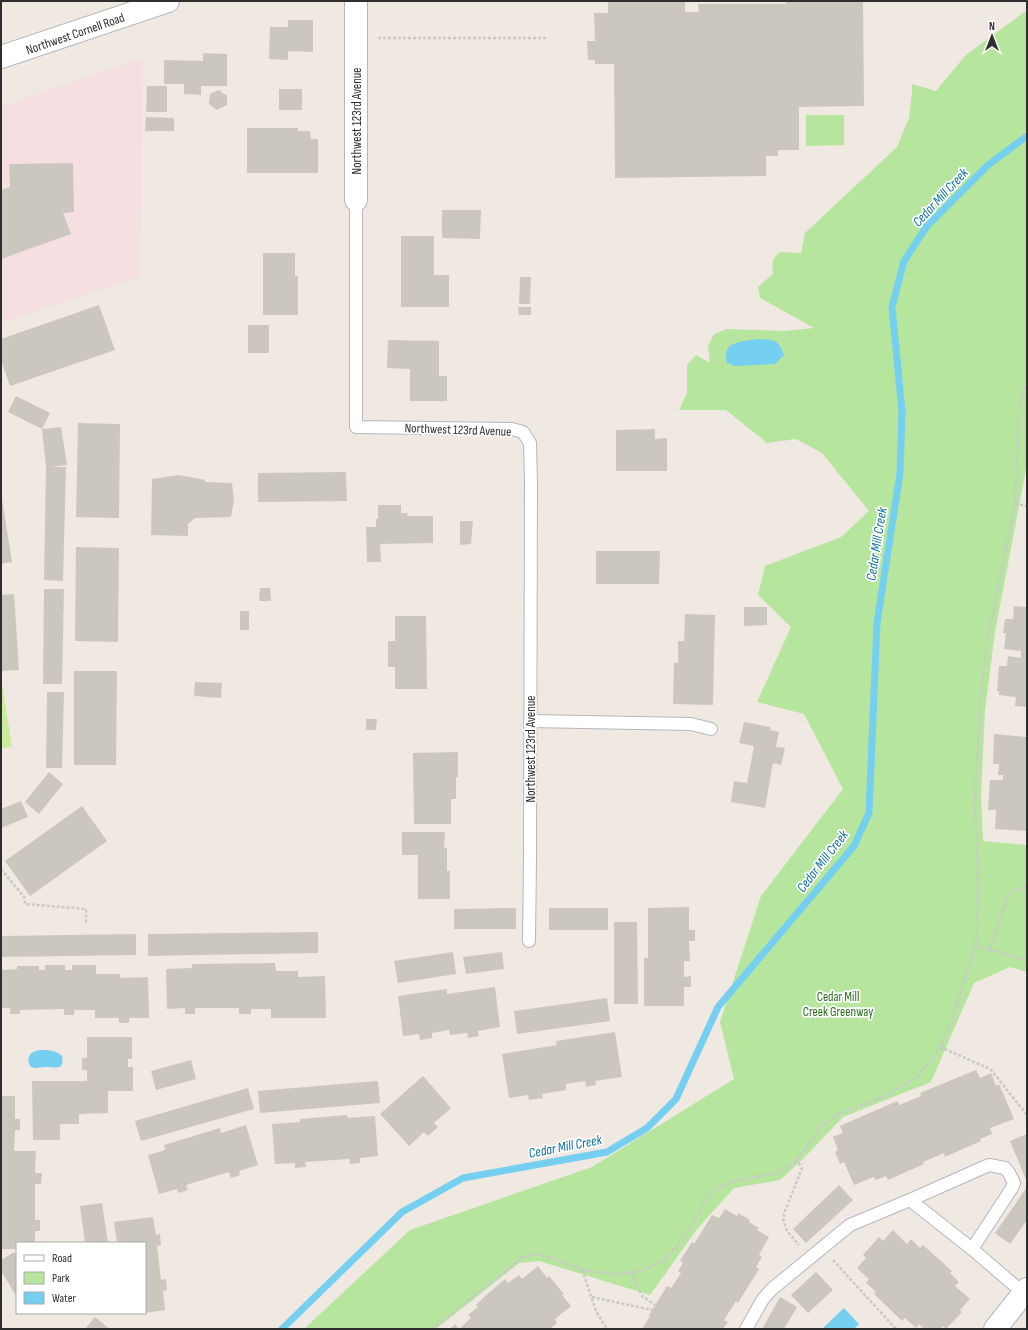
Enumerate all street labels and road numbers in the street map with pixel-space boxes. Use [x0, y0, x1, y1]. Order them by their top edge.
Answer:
street label: Northwest Cornell Road [24, 10, 127, 58]
street label: Northwest 123rd Avenue [349, 68, 365, 174]
street label: Northwest 123rd Avenue [404, 420, 512, 440]
street label: Northwest 123rd Avenue [523, 696, 539, 802]

